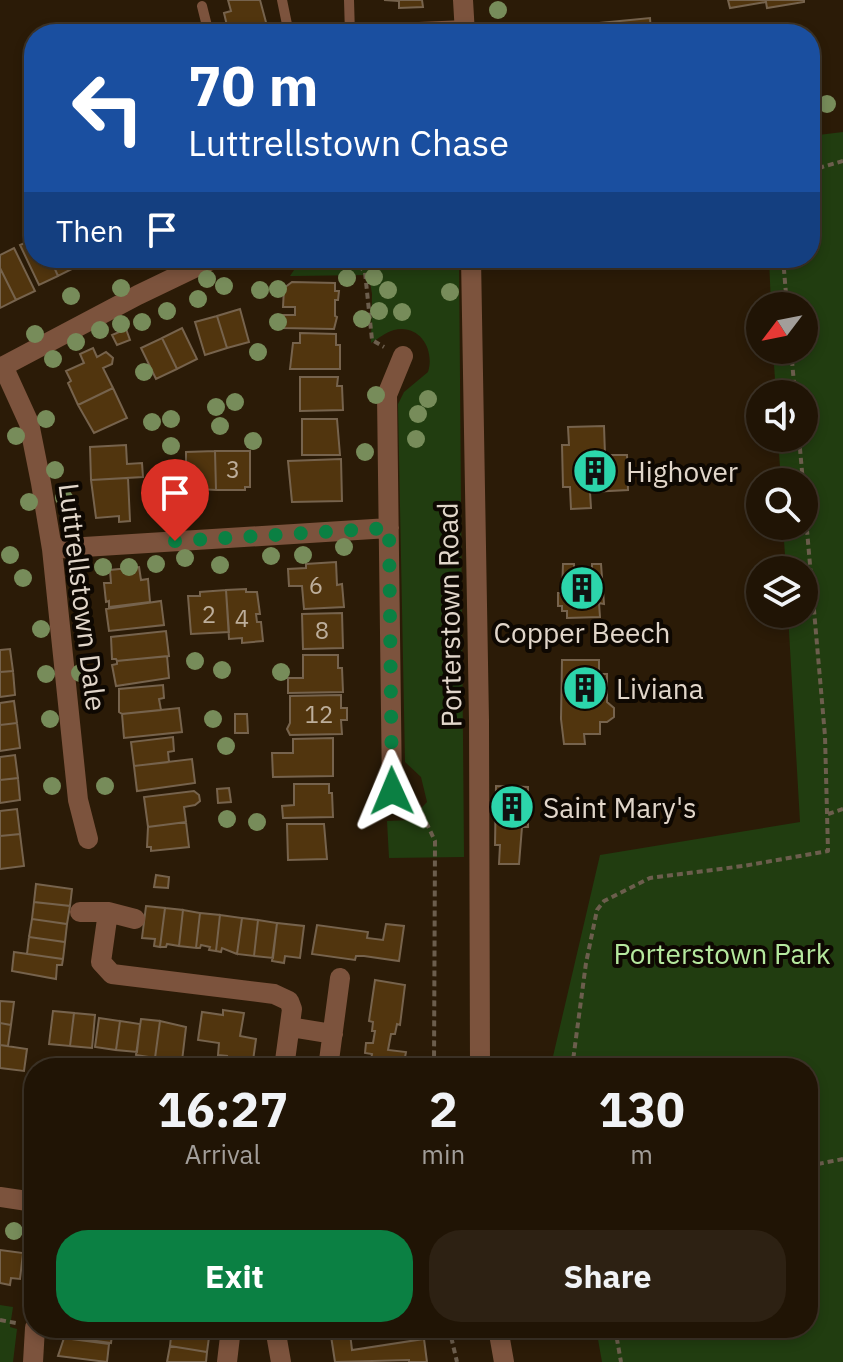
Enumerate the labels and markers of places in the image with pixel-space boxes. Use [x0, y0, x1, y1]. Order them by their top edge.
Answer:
building icon: Highover [571, 447, 619, 495]
place label: Highover [626, 453, 738, 490]
pin [141, 459, 209, 541]
building icon: Copper Beech [558, 564, 606, 612]
place label: Copper Beech [494, 614, 670, 651]
building icon: Liviana [561, 664, 609, 712]
place label: Liviana [616, 670, 704, 707]
building icon: Saint Mary's [488, 783, 536, 831]
place label: Saint Mary's [543, 789, 697, 826]

